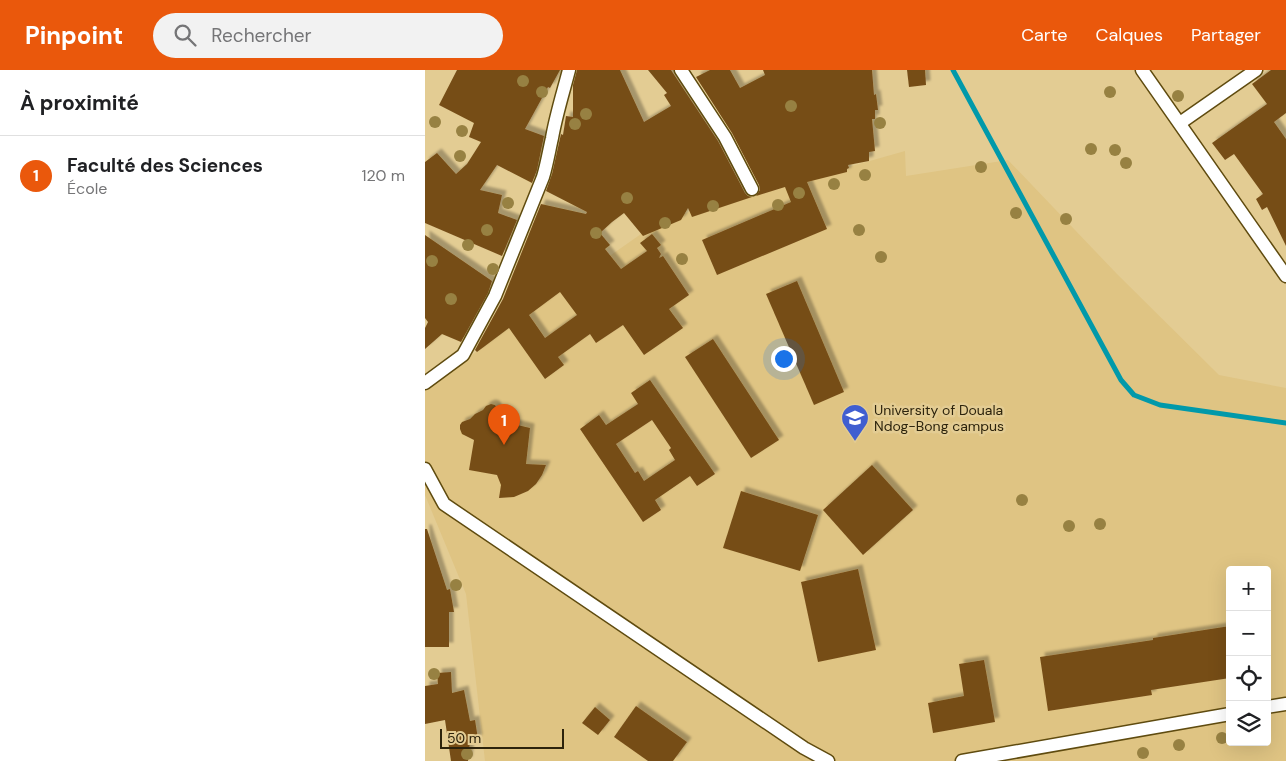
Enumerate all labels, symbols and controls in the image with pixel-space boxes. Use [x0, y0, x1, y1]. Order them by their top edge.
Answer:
search box [153, 13, 503, 58]
text: Pinpoint [25, 20, 123, 51]
icon: search [171, 21, 199, 49]
text: Rechercher [211, 23, 312, 48]
text: Carte [1021, 23, 1068, 47]
text: Calques [1096, 23, 1163, 47]
text: Partager [1191, 23, 1261, 47]
text: À proximité [20, 89, 139, 117]
text: Faculté des Sciences [67, 153, 263, 178]
text: 1 [33, 165, 39, 186]
text: 120 m [361, 165, 405, 186]
text: École [67, 178, 107, 199]
your location [771, 346, 797, 372]
place label: University of Douala Ndog-Bong campus [874, 401, 1004, 435]
school or university icon: University of Douala Ndog-Bong campus [840, 403, 870, 442]
pin: 1 [488, 404, 520, 445]
map controls [1226, 566, 1271, 746]
button: + [1226, 566, 1271, 611]
button: − [1226, 611, 1271, 656]
button: locate [1226, 656, 1271, 701]
button: layers [1226, 701, 1271, 746]
scale bar [440, 726, 564, 749]
text: 50 m [447, 729, 481, 747]

